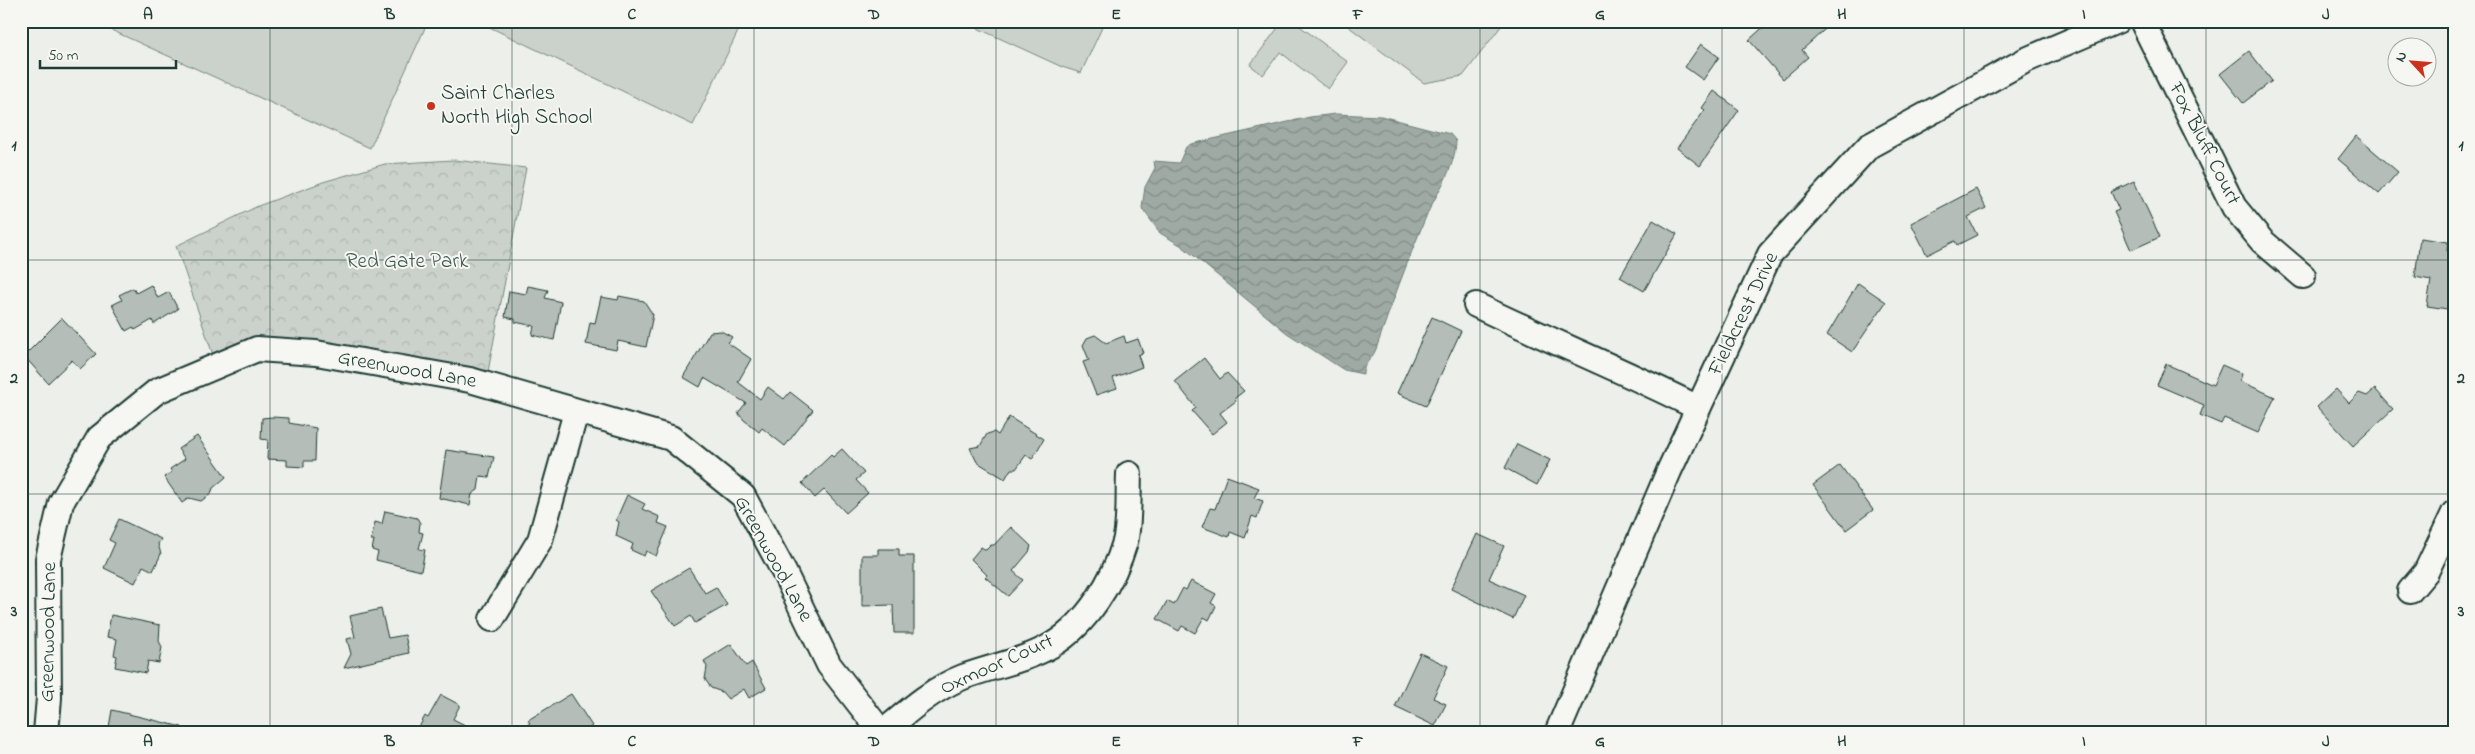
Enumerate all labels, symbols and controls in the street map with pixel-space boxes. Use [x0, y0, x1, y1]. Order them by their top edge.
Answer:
text: A [143, 3, 153, 27]
text: B [384, 3, 396, 27]
text: C [628, 3, 637, 27]
text: D [867, 3, 880, 27]
text: E [1111, 3, 1121, 27]
text: F [1352, 3, 1364, 27]
text: G [1595, 3, 1605, 27]
text: H [1837, 3, 1847, 27]
text: I [2082, 3, 2086, 27]
text: J [2322, 3, 2330, 27]
scale bar [40, 38, 176, 70]
north arrow [2388, 38, 2438, 88]
text: 50 m [48, 45, 79, 67]
text: N [2390, 48, 2413, 66]
street label: Fox Bluff Court [2160, 77, 2248, 210]
place label: Saint Charles North High School [441, 79, 592, 135]
marker: Saint Charles North High School [425, 100, 437, 112]
text: 1 [11, 134, 17, 158]
text: 1 [2458, 134, 2464, 158]
park label: Red Gate Park [346, 247, 469, 277]
street label: Fieldcrest Drive [1701, 247, 1787, 382]
street label: Greenwood Lane [335, 343, 479, 397]
text: 2 [9, 367, 18, 391]
text: 2 [2456, 367, 2465, 391]
street label: Greenwood Lane [726, 490, 820, 628]
street label: Greenwood Lane [33, 561, 65, 702]
text: 3 [10, 600, 18, 624]
text: 3 [2457, 600, 2465, 624]
street label: Oxmoor Court [936, 627, 1058, 703]
text: A [143, 730, 153, 754]
text: B [384, 730, 396, 754]
text: C [628, 730, 637, 754]
text: D [867, 730, 880, 754]
text: E [1111, 730, 1121, 754]
text: F [1352, 730, 1364, 754]
text: G [1595, 730, 1605, 754]
text: H [1837, 730, 1847, 754]
text: I [2082, 730, 2086, 754]
text: J [2322, 730, 2330, 754]

